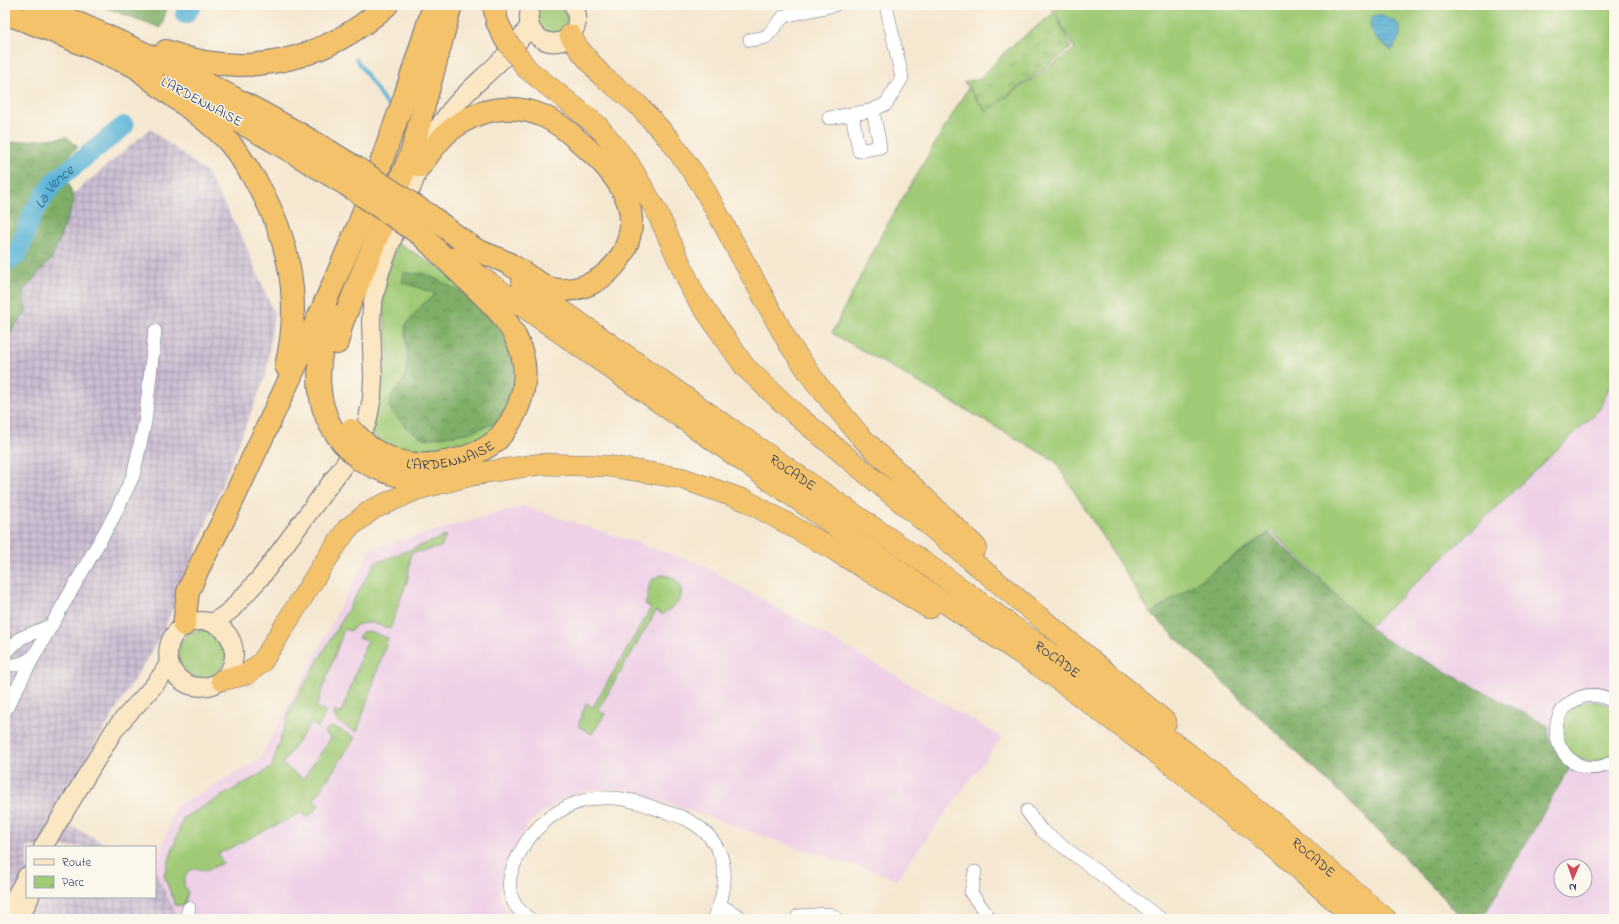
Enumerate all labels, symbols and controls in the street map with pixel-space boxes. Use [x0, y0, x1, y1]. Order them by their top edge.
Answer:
street label: L'ARDENNAISE [157, 72, 246, 133]
water label: La Vence [29, 159, 80, 213]
street label: L'ARDENNAISE [405, 436, 499, 476]
street label: ROCADE [765, 450, 820, 497]
street label: ROCADE [1030, 636, 1084, 684]
street label: ROCADE [1286, 833, 1339, 883]
legend [26, 846, 156, 898]
text: Route [62, 854, 92, 872]
north arrow [1553, 858, 1593, 898]
text: Parc [62, 874, 84, 892]
text: N [1569, 879, 1577, 895]

